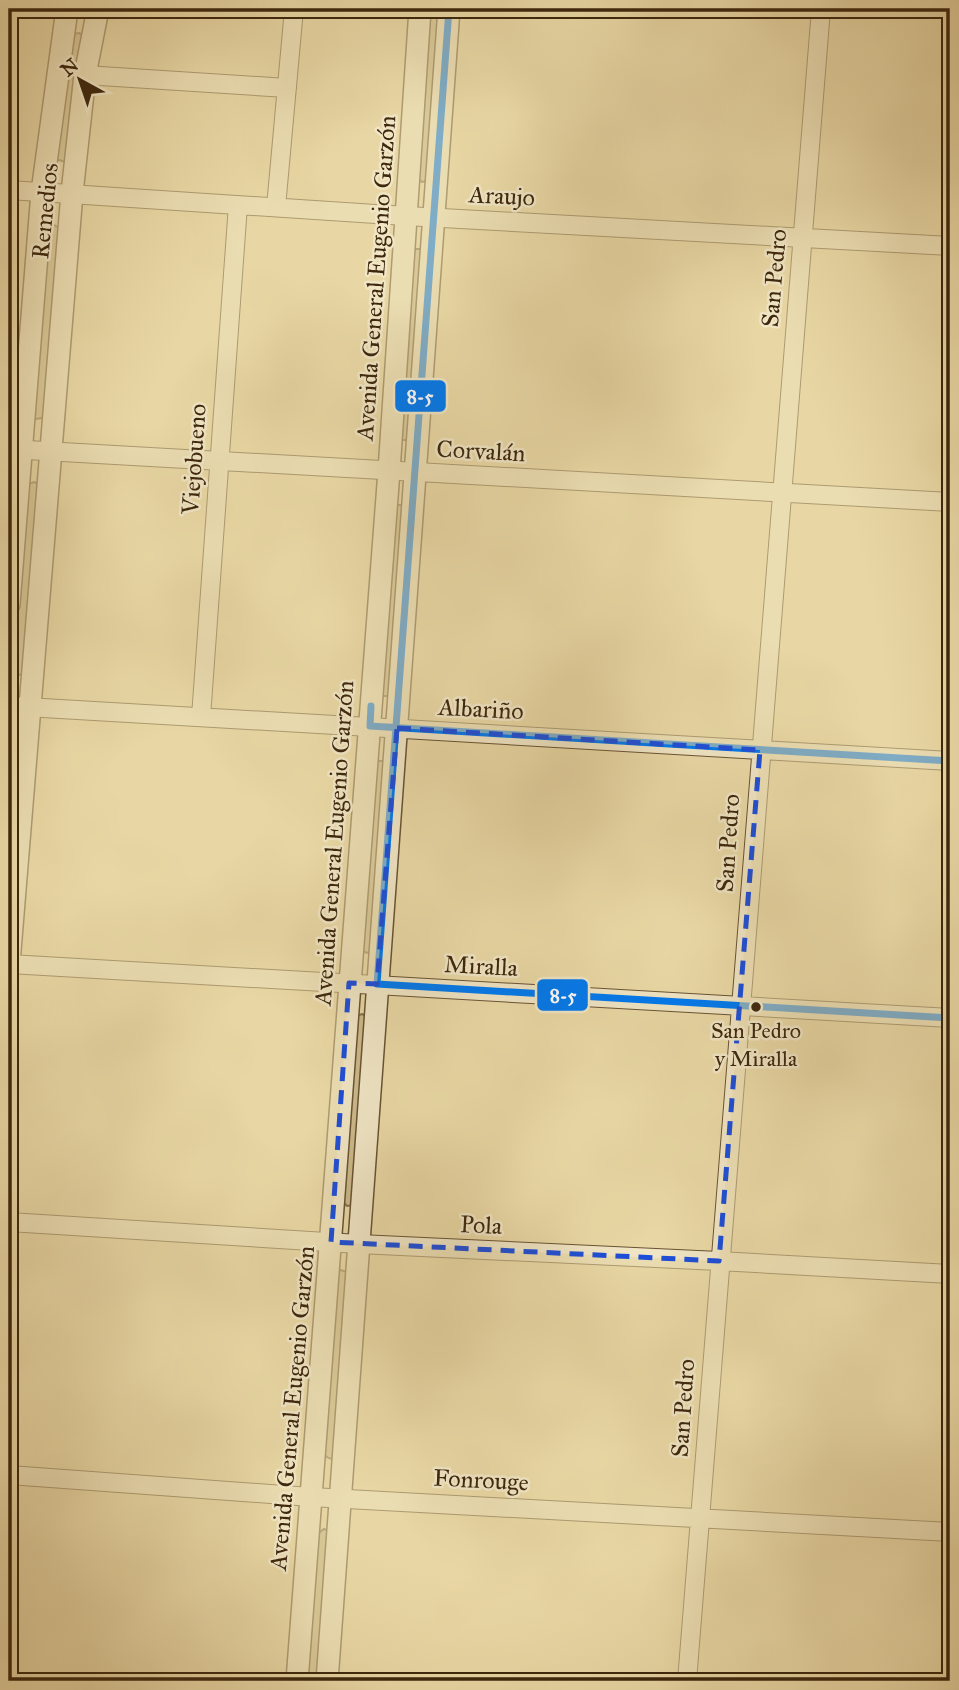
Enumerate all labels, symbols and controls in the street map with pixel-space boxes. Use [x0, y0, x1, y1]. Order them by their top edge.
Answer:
north arrow [46, 46, 116, 116]
text: N [56, 53, 83, 81]
street label: Avenida General Eugenio Garzón [350, 114, 402, 442]
street label: Remedios [25, 162, 65, 260]
street label: Araujo [467, 179, 536, 213]
street label: San Pedro [755, 228, 793, 328]
line badge: 8-5 [394, 379, 447, 413]
text: 8-5 [407, 385, 434, 408]
street label: Viejobueno [175, 403, 213, 516]
street label: Corvalán [436, 434, 526, 468]
street label: Avenida General Eugenio Garzón [308, 679, 360, 1007]
street label: Albariño [437, 692, 524, 726]
street label: San Pedro [710, 793, 746, 893]
street label: Miralla [443, 949, 519, 983]
line badge: 8-5 [536, 978, 589, 1012]
text: 8-5 [550, 984, 577, 1007]
marker: San Pedro y Miralla [749, 1000, 763, 1014]
place label: San Pedro y Miralla [711, 1017, 801, 1072]
street label: Pola [459, 1209, 504, 1241]
street label: Avenida General Eugenio Garzón [263, 1244, 321, 1573]
street label: San Pedro [665, 1358, 701, 1458]
street label: Fonrouge [433, 1463, 529, 1497]

